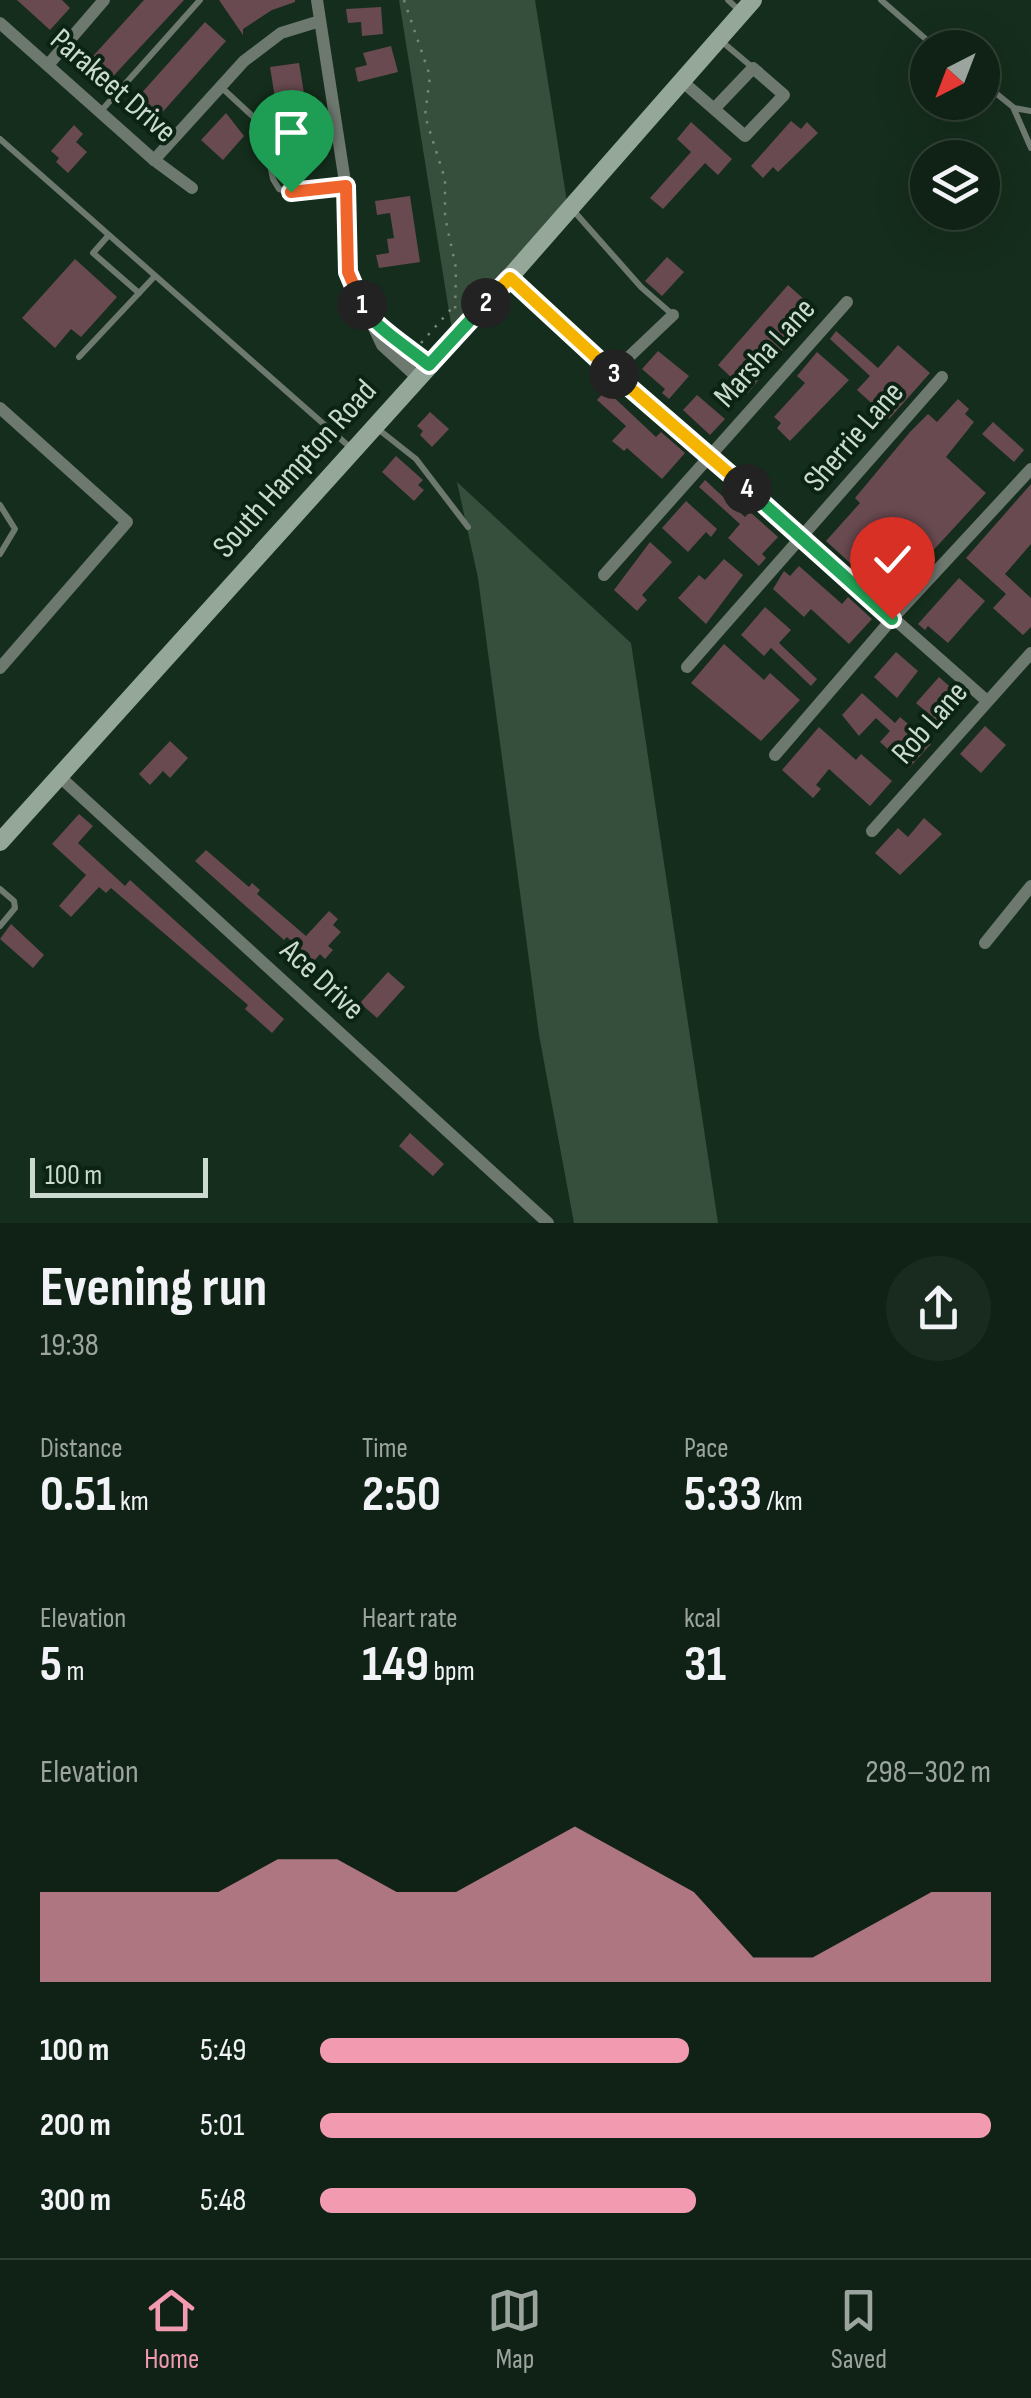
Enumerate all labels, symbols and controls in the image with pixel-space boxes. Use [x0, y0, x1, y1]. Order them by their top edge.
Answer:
street label: Parakeet Drive [42, 21, 184, 151]
north arrow [910, 30, 1000, 120]
map controls [910, 30, 1000, 230]
pin [249, 90, 334, 193]
icon: arrive [264, 105, 319, 160]
button: layers [910, 140, 1000, 230]
pin: 2 [461, 278, 511, 328]
pin: 1 [337, 280, 387, 330]
text: 2 [480, 286, 492, 319]
text: 1 [357, 288, 367, 321]
street label: Marsha Lane [706, 290, 824, 416]
pin: 3 [589, 349, 639, 399]
text: 3 [608, 357, 620, 390]
street label: South Hampton Road [205, 372, 385, 566]
street label: Sherrie Lane [796, 374, 912, 500]
pin: 4 [722, 464, 772, 514]
text: 4 [740, 472, 754, 505]
pin [850, 517, 935, 620]
icon: check [865, 532, 920, 587]
street label: Rob Lane [884, 674, 976, 772]
street label: Ace Drive [271, 931, 372, 1029]
scale bar [30, 1153, 208, 1198]
text: 100 m [45, 1159, 102, 1192]
text: Evening run [40, 1255, 267, 1322]
button: share [886, 1256, 991, 1361]
text: 19:38 [40, 1326, 99, 1365]
text: Distance [40, 1432, 123, 1465]
text: Time [362, 1432, 408, 1465]
text: Pace [684, 1432, 729, 1465]
text: 0.51 [40, 1465, 116, 1525]
text: 2:50 [362, 1465, 441, 1525]
text: 5:33 [684, 1465, 762, 1525]
text: km [116, 1485, 149, 1518]
text: /km [762, 1485, 803, 1518]
text: Elevation [40, 1602, 126, 1635]
text: Heart rate [362, 1602, 458, 1635]
text: kcal [684, 1602, 721, 1635]
text: 5 [40, 1635, 62, 1695]
text: 149 [362, 1635, 429, 1695]
text: 31 [684, 1635, 726, 1695]
text: m [62, 1655, 84, 1688]
text: bpm [429, 1655, 475, 1688]
text: Elevation [40, 1753, 139, 1792]
text: 298–302 m [865, 1753, 991, 1792]
text: 100 m [40, 2031, 109, 2070]
text: 5:49 [200, 2031, 247, 2070]
text: 200 m [40, 2106, 111, 2145]
text: 5:01 [200, 2106, 244, 2145]
text: 300 m [40, 2181, 111, 2220]
text: 5:48 [200, 2181, 246, 2220]
tab: Home [144, 2283, 199, 2376]
tab: Map [487, 2283, 542, 2376]
tab: Saved [831, 2283, 887, 2376]

